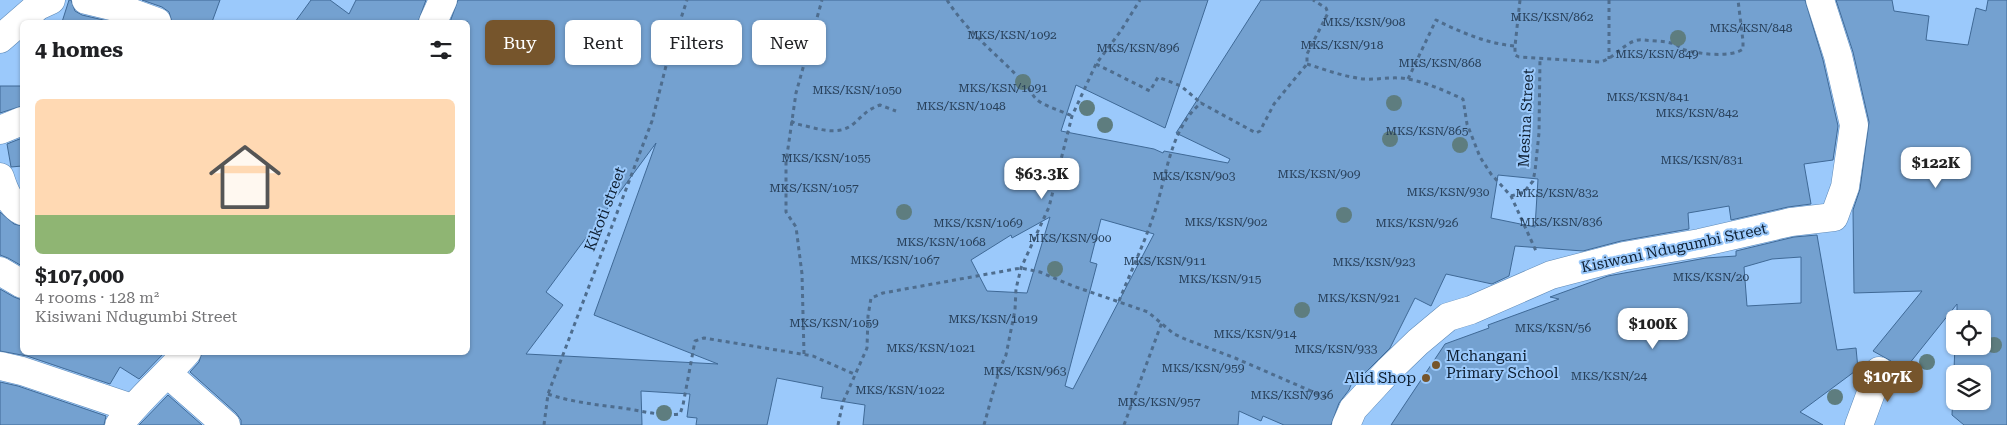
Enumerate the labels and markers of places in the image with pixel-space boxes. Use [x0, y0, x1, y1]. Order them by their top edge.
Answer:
pin: $122K [1901, 146, 1971, 189]
pin: $63.3K [1001, 158, 1083, 200]
pin: $100K [1618, 308, 1688, 350]
place label: Mchangani Primary School [1446, 347, 1559, 382]
marker: Mchangani Primary School [1430, 359, 1442, 371]
pin: $107K [1853, 360, 1923, 403]
place label: Alid Shop [1344, 369, 1416, 387]
marker: Alid Shop [1420, 372, 1432, 384]

